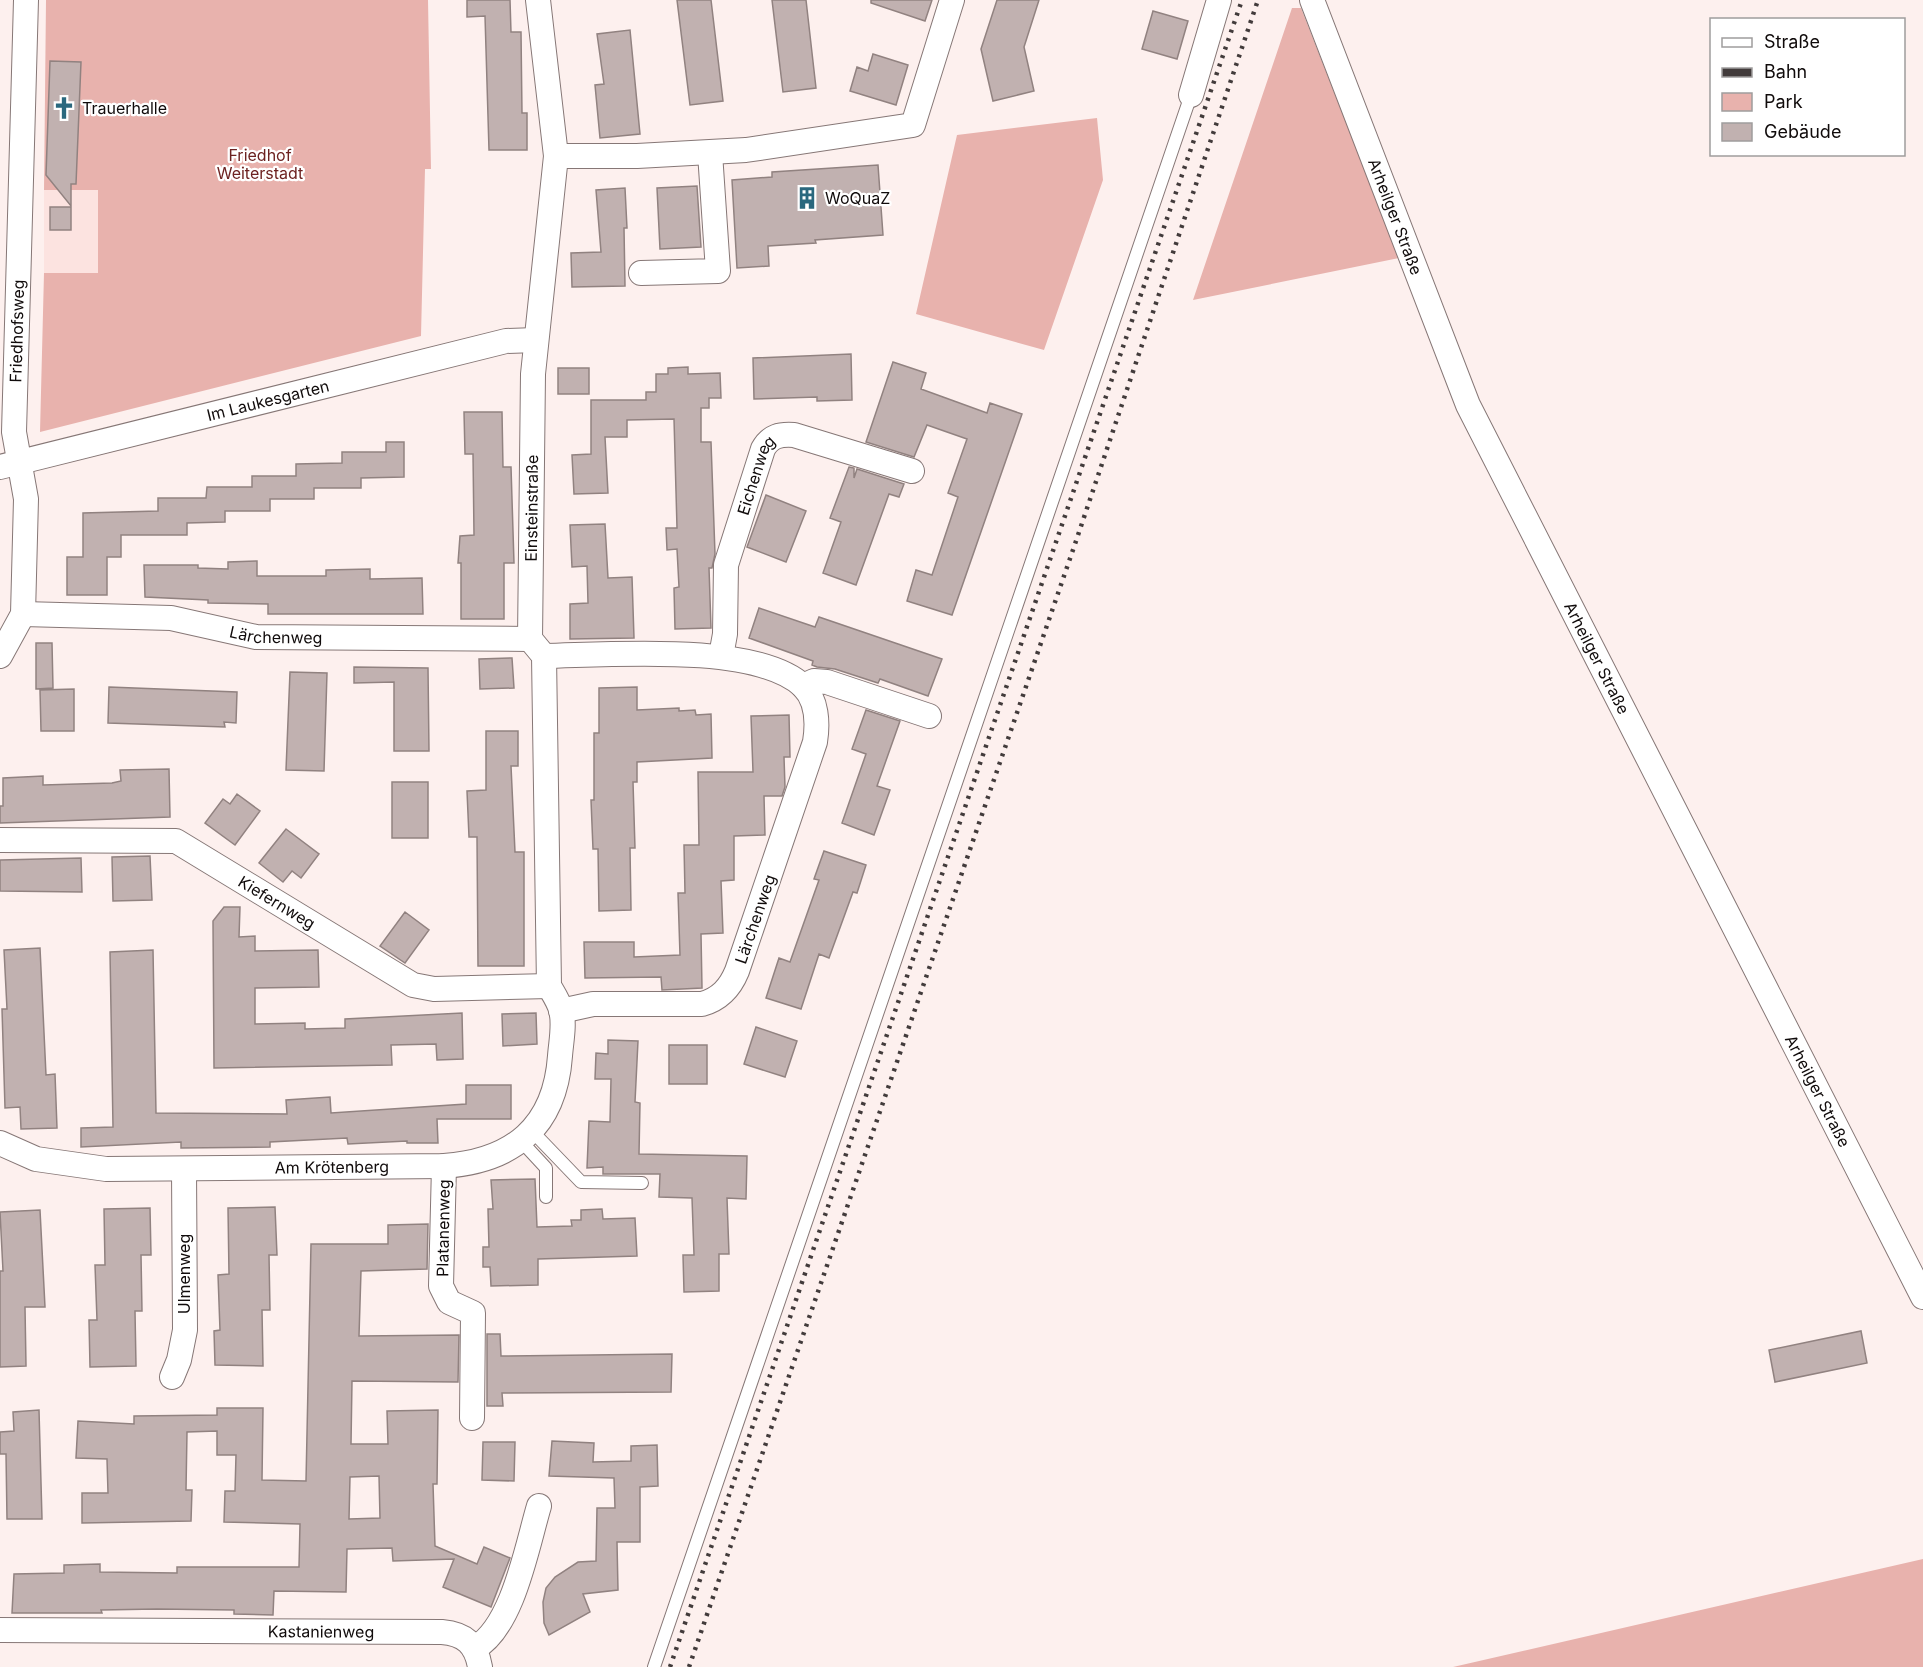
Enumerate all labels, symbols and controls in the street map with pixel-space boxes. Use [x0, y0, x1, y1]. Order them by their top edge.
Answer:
legend [1710, 18, 1905, 156]
text: Straße [1764, 31, 1820, 52]
text: Bahn [1764, 61, 1807, 82]
text: Park [1764, 91, 1803, 112]
church icon: Trauerhalle [51, 95, 77, 121]
place label: Trauerhalle [82, 98, 167, 118]
text: Gebäude [1764, 121, 1841, 142]
park label: Friedhof Weiterstadt [217, 145, 303, 183]
street label: Arheilger Straße [1364, 155, 1427, 278]
building icon: WoQuaZ [794, 185, 820, 211]
place label: WoQuaZ [825, 188, 890, 208]
street label: Friedhofsweg [5, 279, 28, 383]
street label: Im Laukesgarten [205, 375, 331, 425]
street label: Eichenweg [733, 431, 779, 517]
street label: Einsteinstraße [521, 455, 542, 562]
street label: Arheilger Straße [1560, 599, 1634, 717]
street label: Lärchenweg [228, 621, 322, 647]
street label: Kiefernweg [235, 871, 319, 933]
street label: Lärchenweg [730, 872, 780, 966]
street label: Arheilger Straße [1781, 1031, 1855, 1150]
street label: Am Krötenberg [275, 1156, 389, 1178]
street label: Platanenweg [432, 1179, 454, 1277]
street label: Ulmenweg [174, 1234, 194, 1314]
street label: Kastanienweg [268, 1621, 374, 1642]

